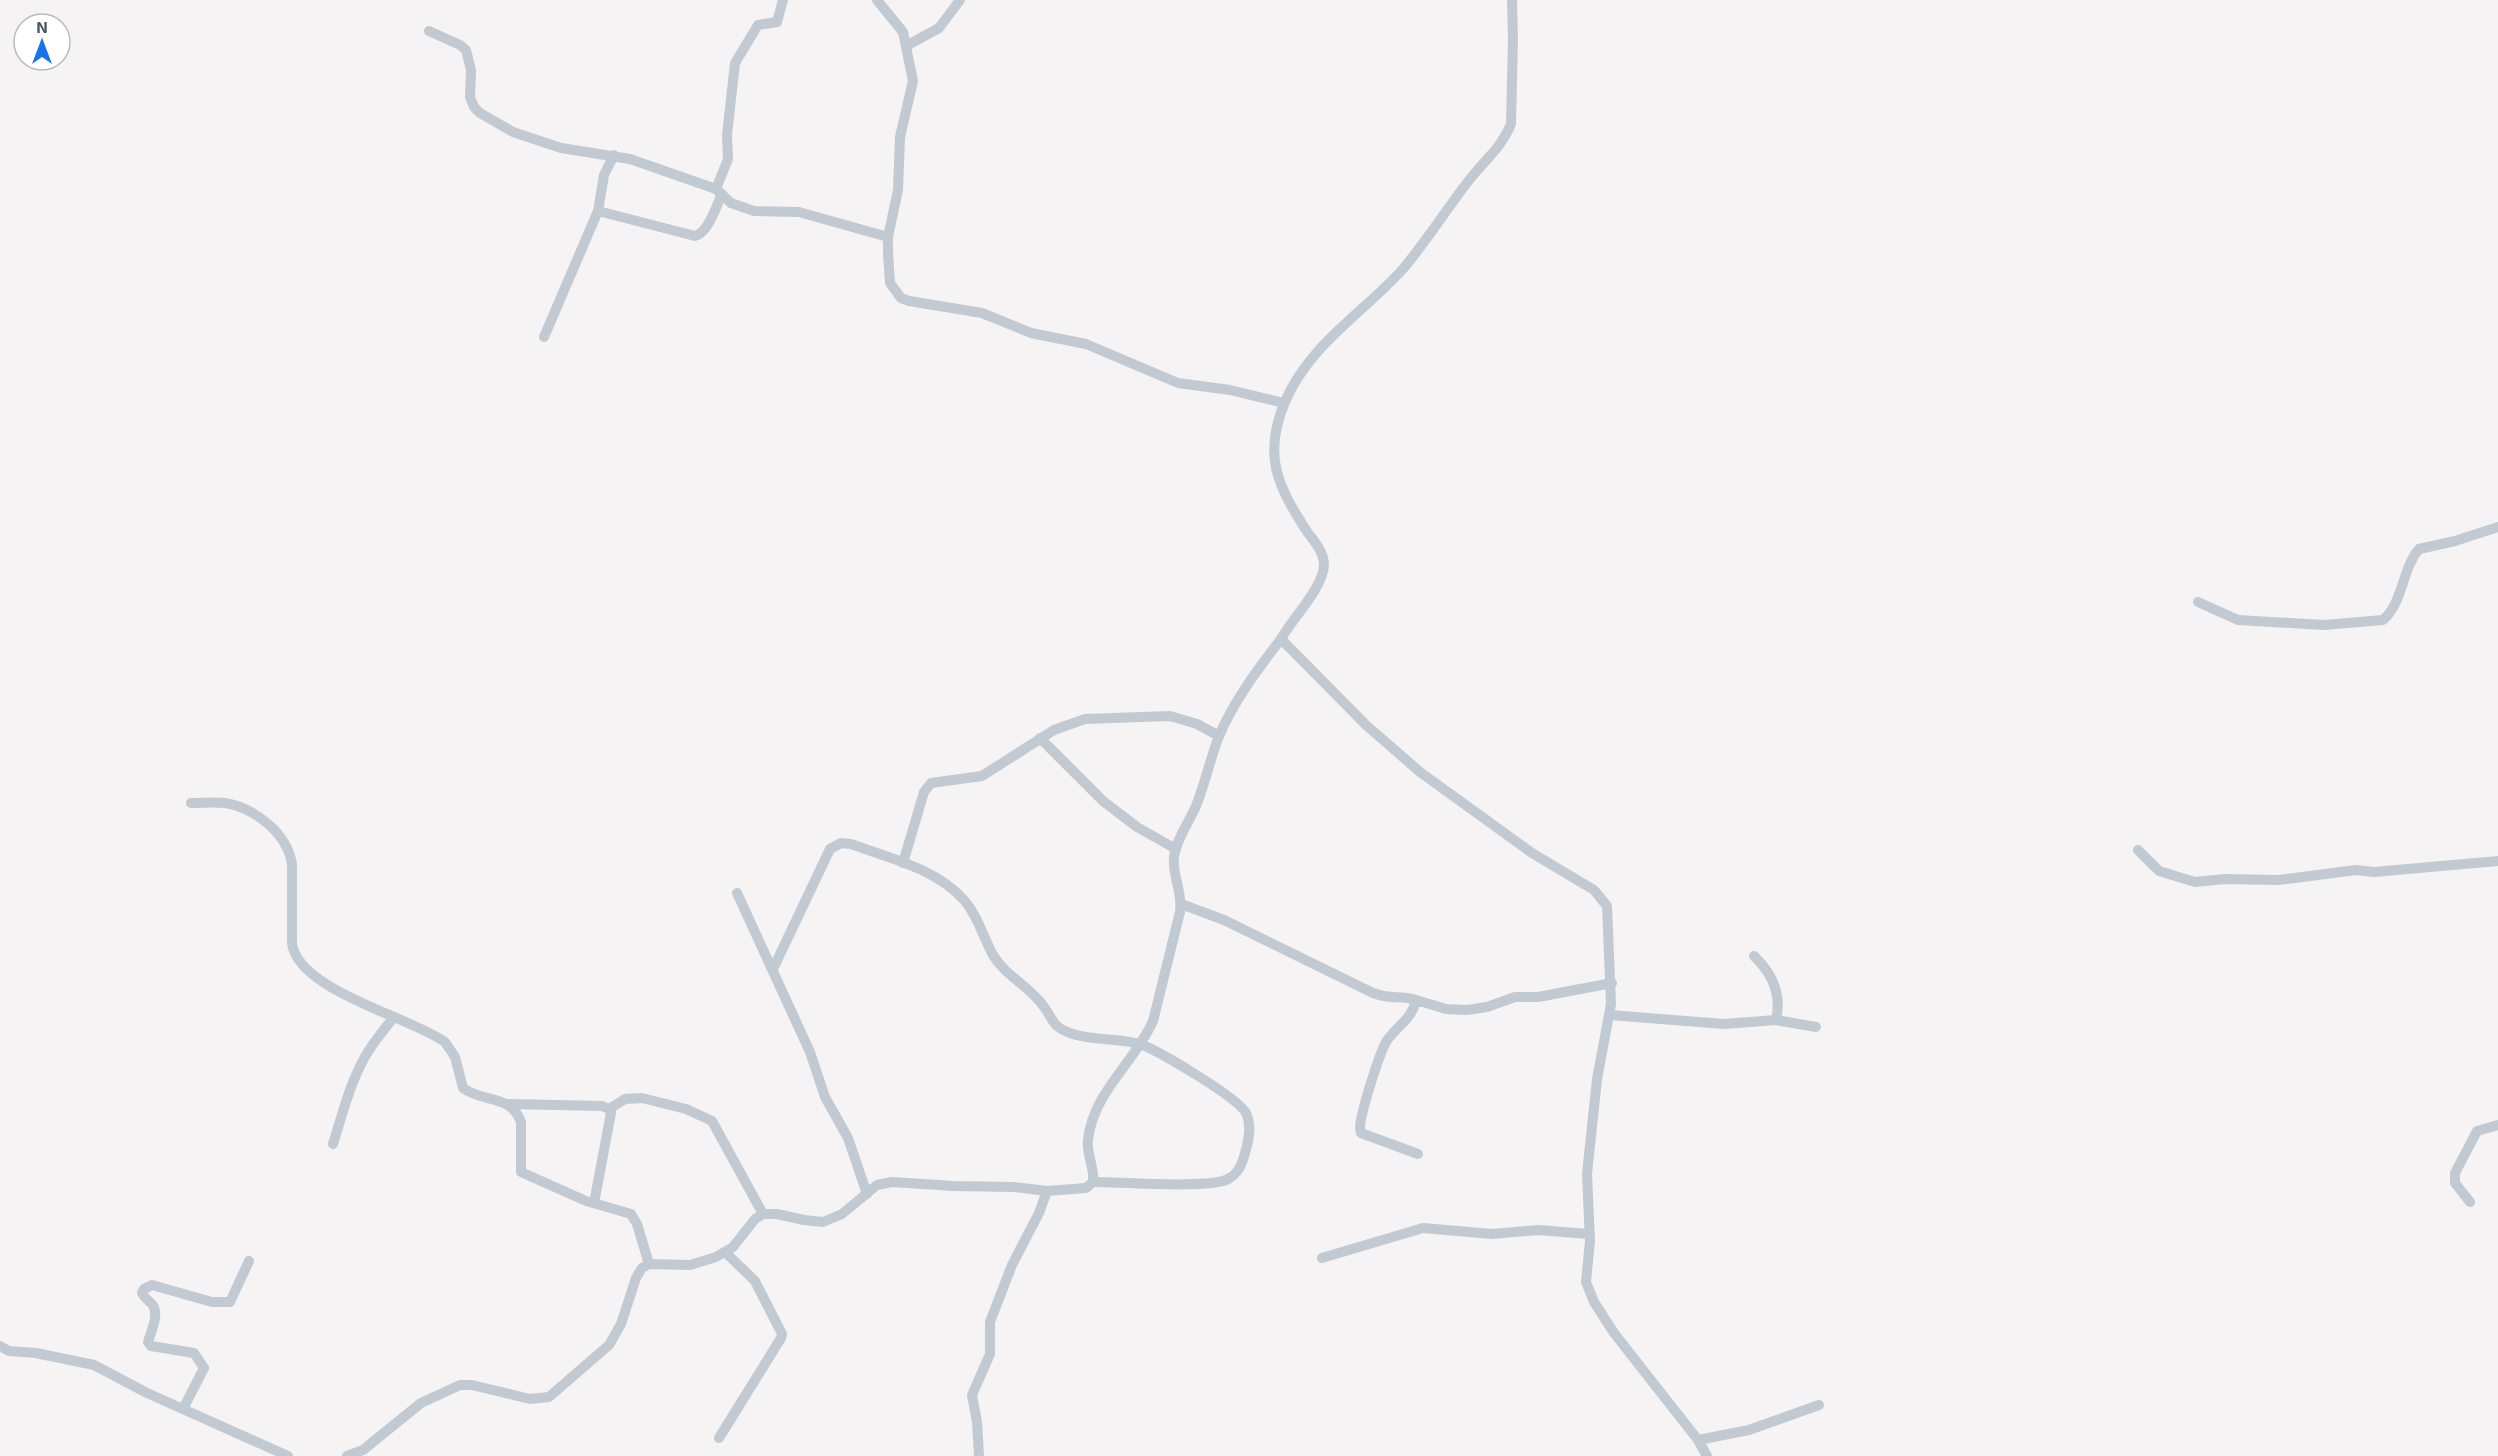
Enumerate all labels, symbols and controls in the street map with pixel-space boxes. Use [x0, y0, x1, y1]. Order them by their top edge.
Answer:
north arrow [12, 12, 72, 72]
text: N [36, 17, 48, 36]

